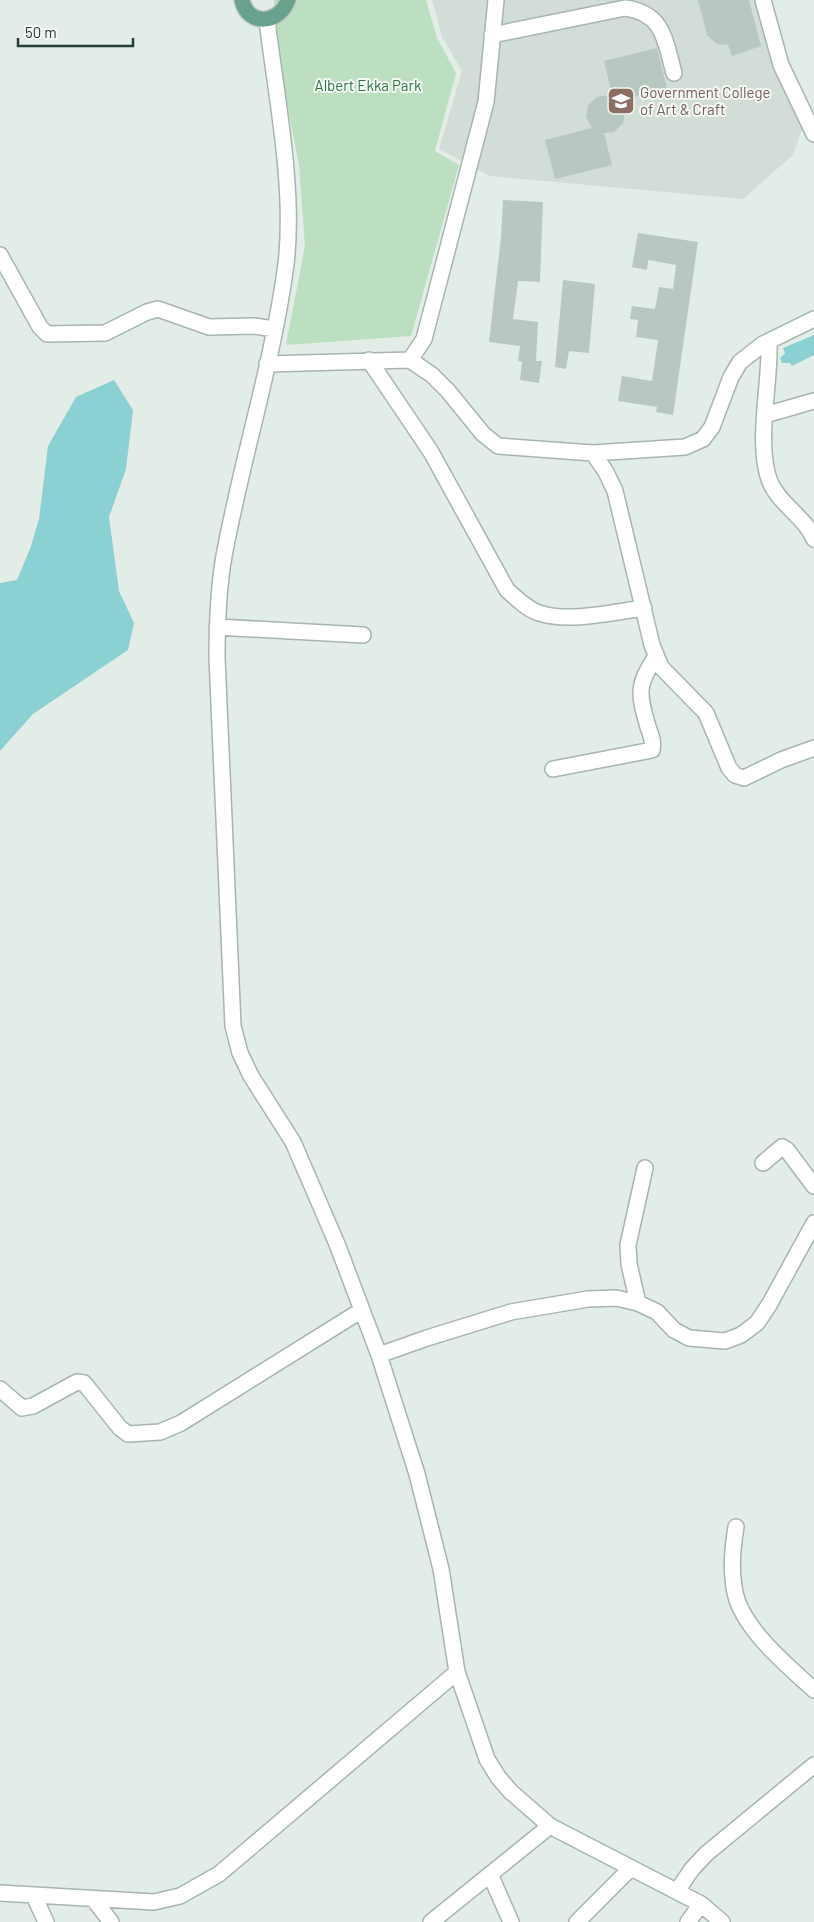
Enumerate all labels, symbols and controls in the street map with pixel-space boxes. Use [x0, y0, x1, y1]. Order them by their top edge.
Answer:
scale bar [18, 15, 132, 47]
text: 50 m [25, 23, 57, 41]
park label: Albert Ekka Park [315, 76, 422, 94]
place label: Government College of Art & Craft [640, 83, 771, 118]
school or university icon: Government College of Art & Craft [606, 86, 636, 116]

